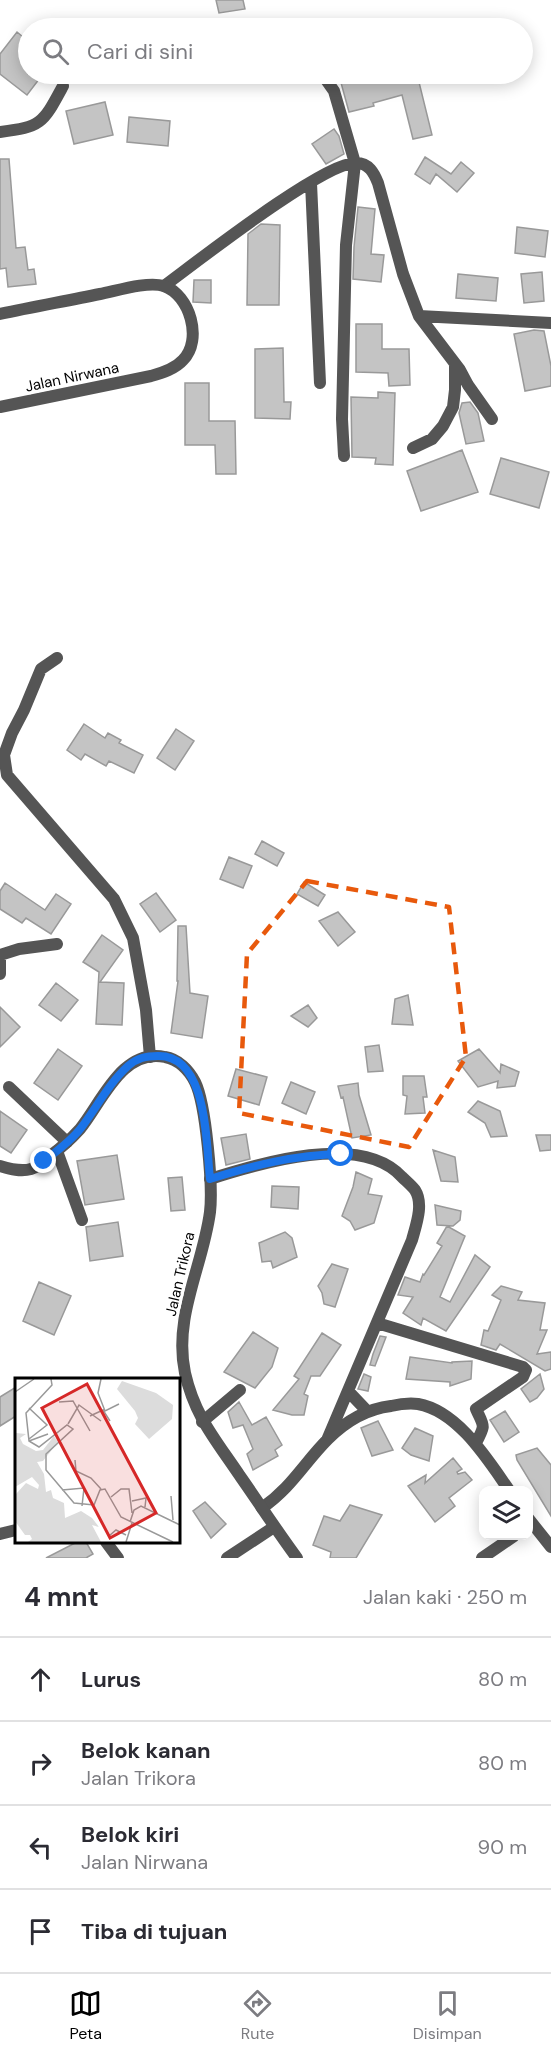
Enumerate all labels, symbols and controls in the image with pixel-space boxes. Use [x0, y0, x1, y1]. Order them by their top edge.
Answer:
search box [18, 18, 533, 84]
icon: search [39, 35, 72, 68]
text: Cari di sini [87, 37, 193, 66]
street label: Jalan Nirwana [23, 357, 121, 397]
route start [327, 1140, 353, 1166]
route end [30, 1147, 56, 1173]
street label: Jalan Trikora [161, 1230, 199, 1318]
inset map [15, 1378, 180, 1543]
map controls [479, 1486, 533, 1540]
button: layers [479, 1486, 533, 1540]
text: 4 mnt [24, 1580, 99, 1614]
text: Jalan kaki · 250 m [363, 1584, 527, 1610]
icon: ahead [24, 1663, 57, 1696]
text: Lurus [81, 1665, 141, 1694]
text: 80 m [478, 1666, 527, 1692]
text: Belok kanan [81, 1736, 211, 1765]
icon: right [24, 1747, 57, 1780]
text: 80 m [478, 1750, 527, 1776]
text: Jalan Trikora [81, 1765, 196, 1791]
text: Belok kiri [81, 1820, 179, 1849]
icon: left [24, 1831, 57, 1864]
text: 90 m [478, 1834, 527, 1860]
text: Jalan Nirwana [81, 1849, 208, 1875]
icon: arrive [24, 1915, 57, 1948]
text: Tiba di tujuan [81, 1917, 227, 1946]
tab: Peta [69, 1987, 102, 2044]
tab: Rute [241, 1987, 274, 2044]
tab: Disimpan [413, 1987, 482, 2044]

